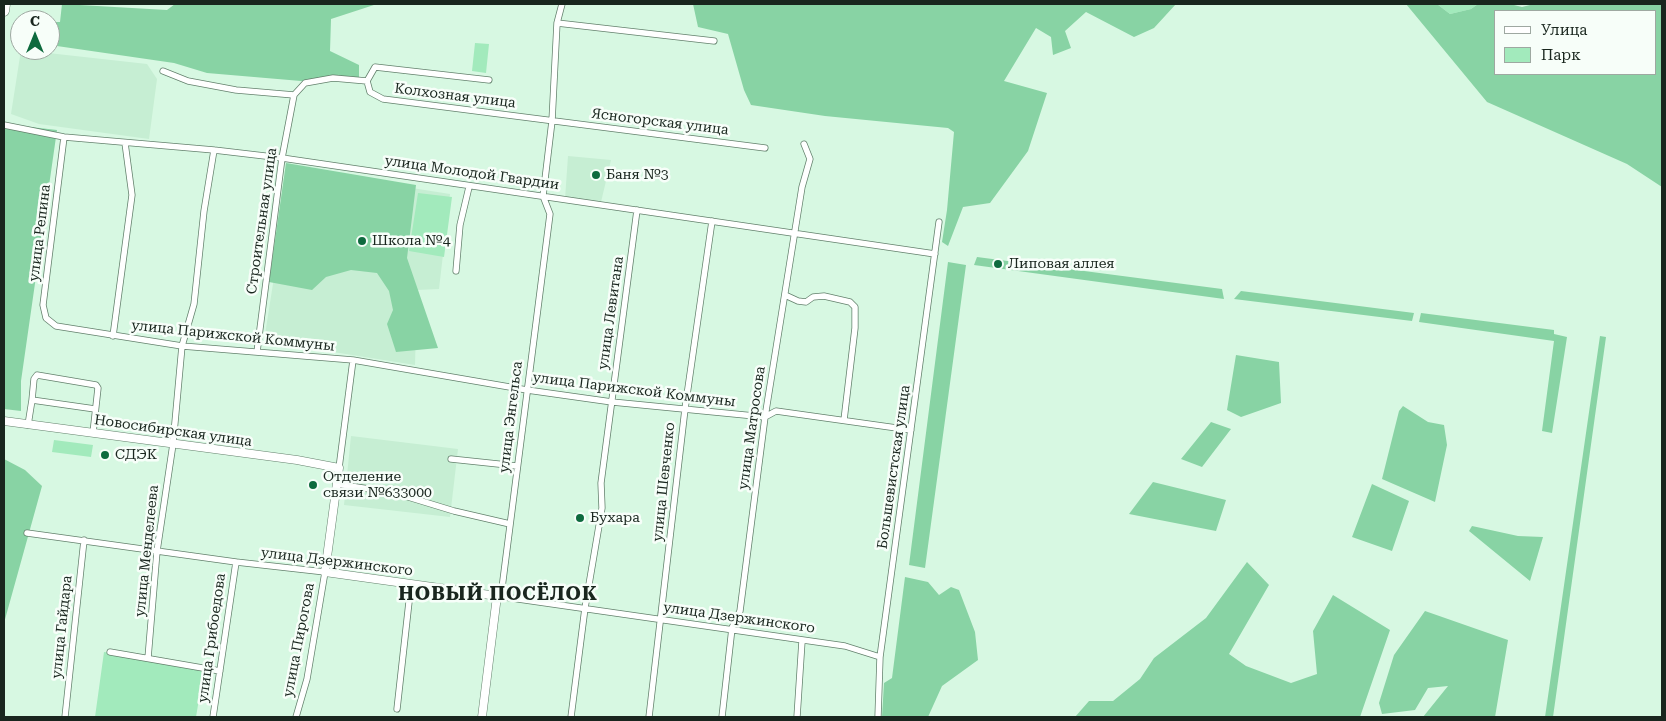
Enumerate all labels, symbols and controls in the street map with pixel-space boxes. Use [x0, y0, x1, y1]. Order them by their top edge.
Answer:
north arrow [10, 10, 60, 60]
legend [1494, 10, 1656, 75]
text: С [30, 13, 40, 29]
text: Улица [1541, 21, 1587, 39]
text: Парк [1541, 46, 1581, 64]
street label: Колхозная улица [393, 80, 517, 112]
street label: Ясногорская улица [591, 105, 729, 139]
street label: Строительная улица [243, 147, 281, 295]
street label: улица Молодой Гвардии [384, 152, 560, 194]
place label: Баня №3 [606, 167, 669, 183]
marker: Баня №3 [590, 169, 602, 181]
street label: улица Репина [26, 184, 54, 282]
place label: Школа №4 [372, 233, 451, 249]
marker: Школа №4 [356, 235, 368, 247]
street label: улица Левитана [595, 255, 627, 371]
place label: Липовая аллея [1008, 256, 1115, 272]
marker: Липовая аллея [992, 258, 1004, 270]
street label: улица Парижской Коммуны [131, 317, 335, 355]
street label: улица Энгельса [496, 360, 526, 474]
street label: улица Матросова [735, 365, 769, 491]
street label: улица Парижской Коммуны [532, 369, 736, 411]
street label: Большевистская улица [874, 384, 914, 550]
street label: Новосибирская улица [93, 412, 253, 450]
street label: улица Шевченко [649, 421, 679, 543]
place label: СДЭК [115, 447, 157, 463]
marker: СДЭК [99, 449, 111, 461]
place label: Отделение связи №633000 [323, 469, 432, 502]
marker: Отделение связи №633000 [307, 479, 319, 491]
street label: улица Менделеева [132, 484, 162, 618]
place label: Бухара [590, 510, 640, 526]
marker: Бухара [574, 512, 586, 524]
street label: улица Дзержинского [260, 544, 414, 580]
street label: улица Грибоедова [195, 572, 229, 704]
street label: улица Гайдара [48, 575, 76, 679]
street label: улица Пирогова [280, 581, 318, 699]
district label: НОВЫЙ ПОСЁЛОК [397, 583, 599, 605]
street label: улица Дзержинского [662, 599, 816, 637]

